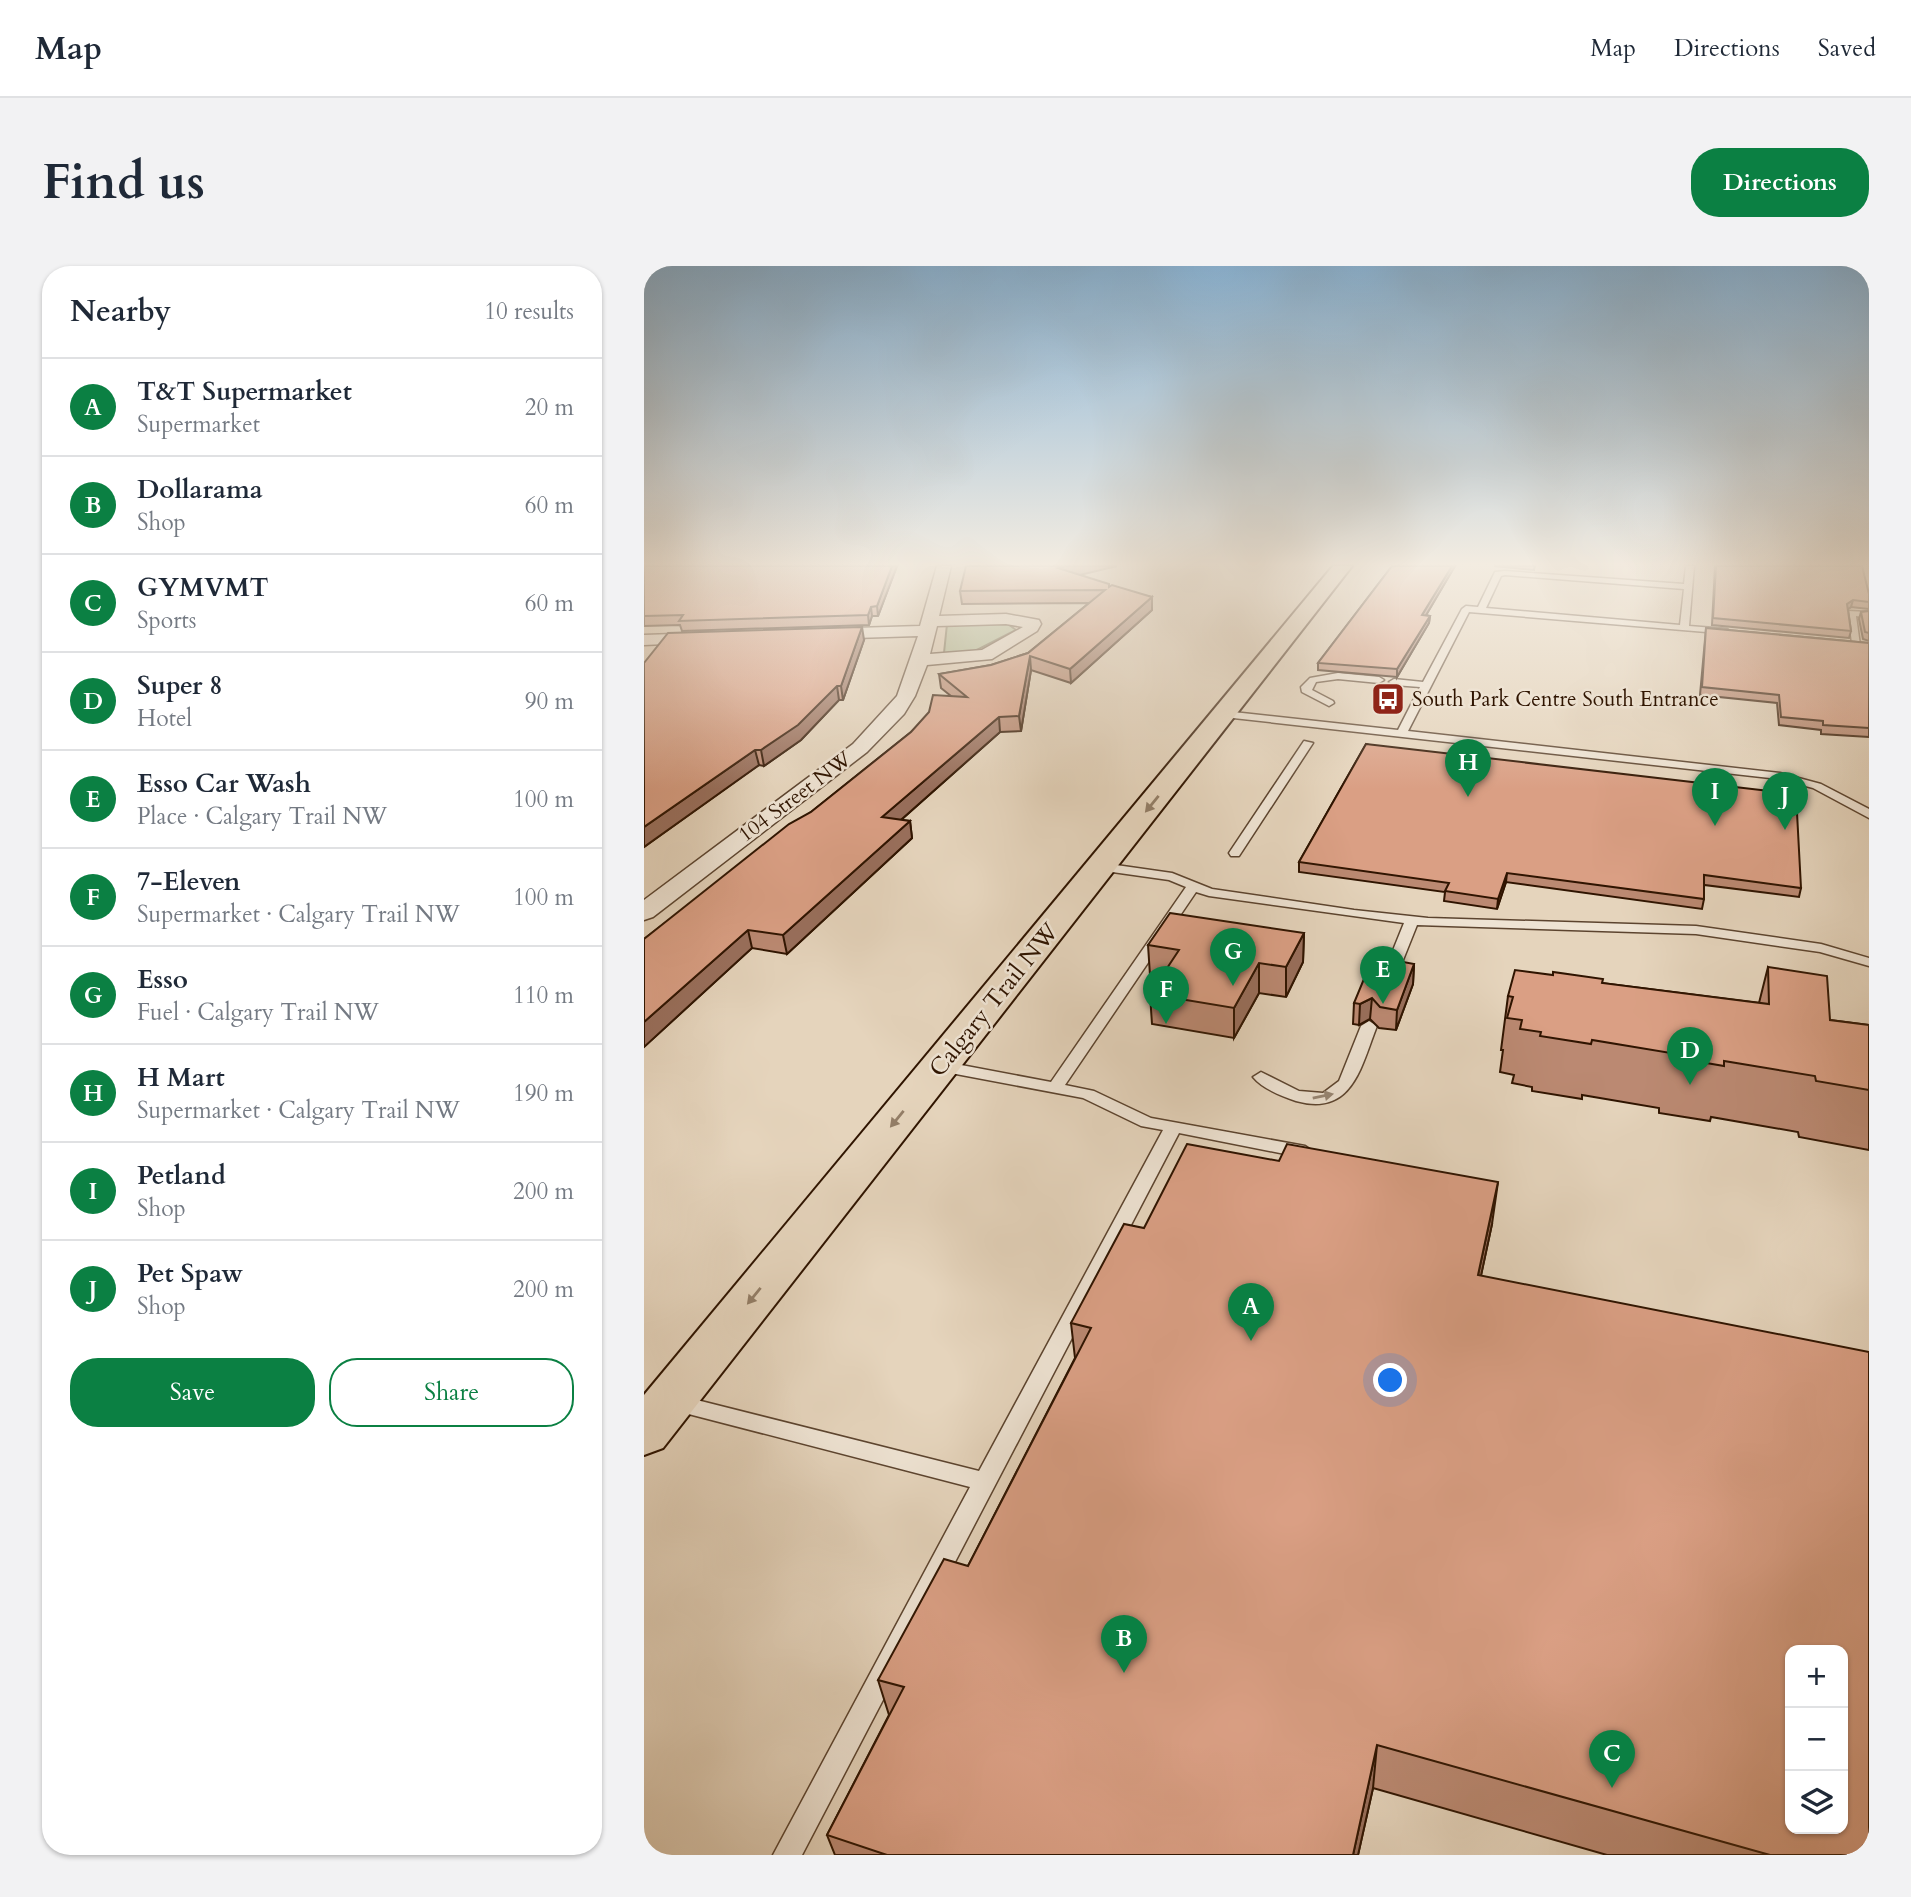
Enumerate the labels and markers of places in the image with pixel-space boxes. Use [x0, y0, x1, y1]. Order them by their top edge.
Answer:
bus stop icon: South Park Centre South Entrance [1369, 680, 1407, 718]
place label: South Park Centre South Entrance [1412, 685, 1719, 714]
pin: H [1445, 739, 1491, 797]
pin: I [1692, 768, 1738, 826]
pin: J [1762, 772, 1808, 830]
pin: G [1210, 928, 1256, 986]
pin: E [1360, 946, 1406, 1004]
pin: F [1143, 966, 1189, 1024]
pin: D [1667, 1027, 1713, 1085]
pin: A [1228, 1283, 1274, 1341]
pin: B [1101, 1615, 1147, 1673]
pin: C [1589, 1730, 1635, 1788]

